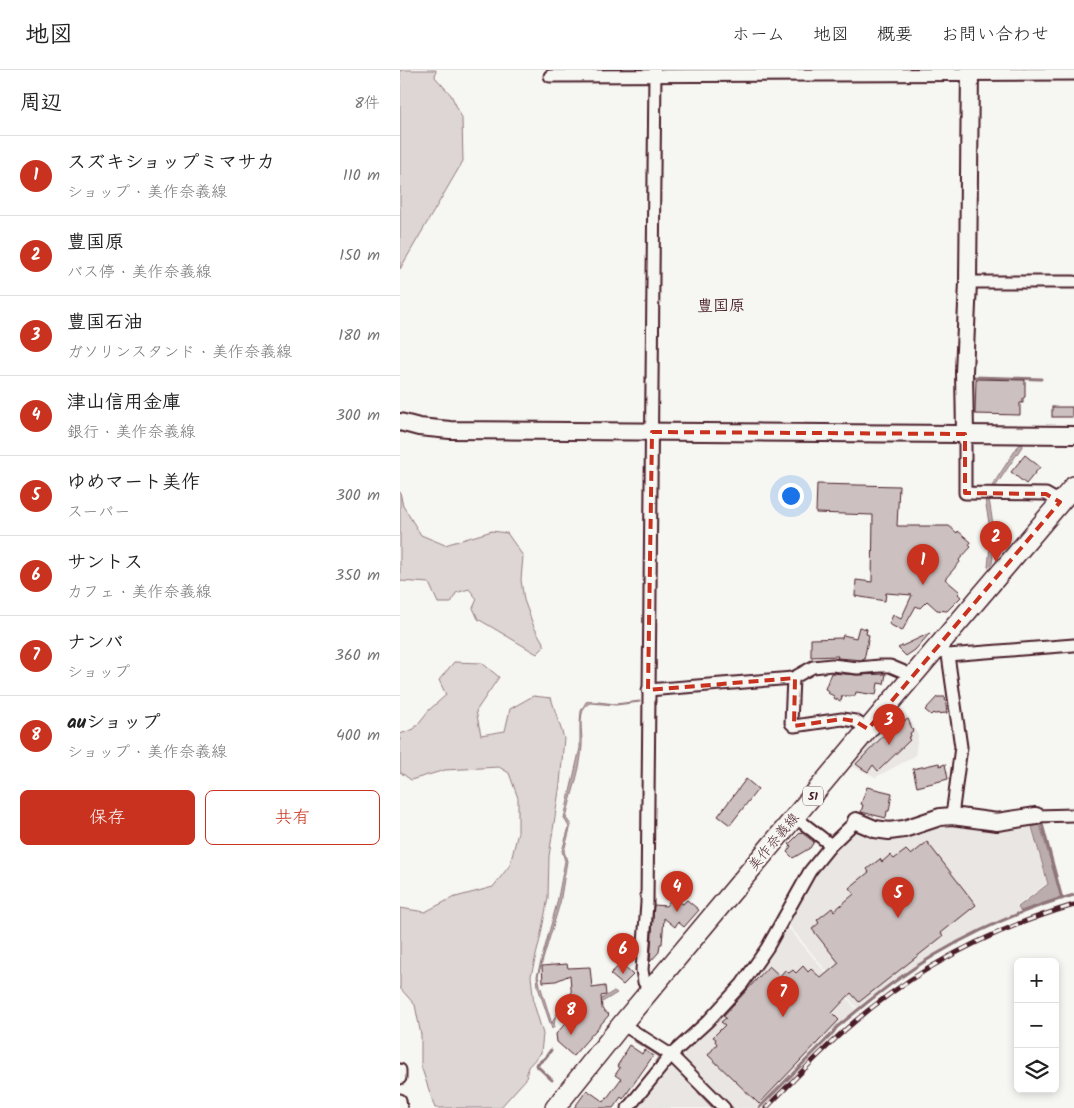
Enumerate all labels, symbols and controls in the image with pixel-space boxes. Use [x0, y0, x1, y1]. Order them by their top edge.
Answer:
text: 地図 [25, 16, 73, 55]
text: ホーム [732, 21, 785, 50]
text: 地図 [813, 21, 849, 50]
text: 概要 [877, 21, 913, 50]
text: お問い合わせ [941, 21, 1049, 50]
text: 周辺 [20, 87, 62, 120]
text: 8件 [354, 91, 380, 116]
text: スズキショップミマサカ [67, 148, 275, 178]
text: 1 [34, 163, 38, 188]
text: 110 m [343, 163, 380, 188]
text: ショップ · 美作奈義線 [67, 180, 227, 205]
text: 豊国原 [67, 228, 124, 258]
text: 2 [31, 243, 41, 268]
text: 150 m [339, 243, 380, 268]
text: バス停 · 美作奈義線 [67, 260, 212, 285]
district label: 豊国原 [697, 294, 745, 319]
text: 豊国石油 [67, 308, 143, 338]
text: 3 [32, 323, 40, 348]
text: 180 m [338, 323, 380, 348]
text: ガソリンスタンド · 美作奈義線 [67, 340, 292, 365]
text: 津山信用金庫 [67, 388, 181, 418]
text: 4 [32, 403, 40, 428]
text: 300 m [336, 403, 380, 428]
text: 銀行 · 美作奈義線 [67, 420, 196, 445]
text: ゆめマート美作 [67, 468, 200, 498]
text: 5 [32, 483, 40, 508]
text: 300 m [336, 483, 380, 508]
your location [778, 483, 804, 509]
text: スーパー [67, 500, 130, 525]
pin: 2 [980, 521, 1012, 562]
pin: 1 [907, 544, 939, 585]
text: サントス [67, 548, 143, 578]
text: 6 [32, 563, 40, 588]
text: 350 m [335, 563, 380, 588]
text: カフェ · 美作奈義線 [67, 580, 212, 605]
text: ナンバ [67, 628, 123, 658]
text: 7 [32, 643, 40, 668]
text: 360 m [335, 643, 380, 668]
text: ショップ [67, 660, 130, 685]
pin: 3 [873, 704, 905, 745]
text: auショップ [67, 708, 160, 738]
text: 8 [31, 723, 41, 748]
text: 400 m [336, 723, 380, 748]
text: ショップ · 美作奈義線 [67, 740, 227, 765]
road number: 51 [803, 786, 823, 806]
button: 保存 [20, 790, 195, 845]
button: 共有 [205, 790, 380, 845]
street label: 美作奈義線 [743, 808, 805, 876]
pin: 4 [661, 871, 693, 912]
pin: 5 [882, 877, 914, 918]
pin: 6 [607, 933, 639, 974]
map controls [1014, 958, 1059, 1093]
button: + [1014, 958, 1059, 1003]
pin: 7 [767, 976, 799, 1017]
pin: 8 [555, 994, 587, 1035]
button: − [1014, 1003, 1059, 1048]
button: layers [1014, 1048, 1059, 1093]

